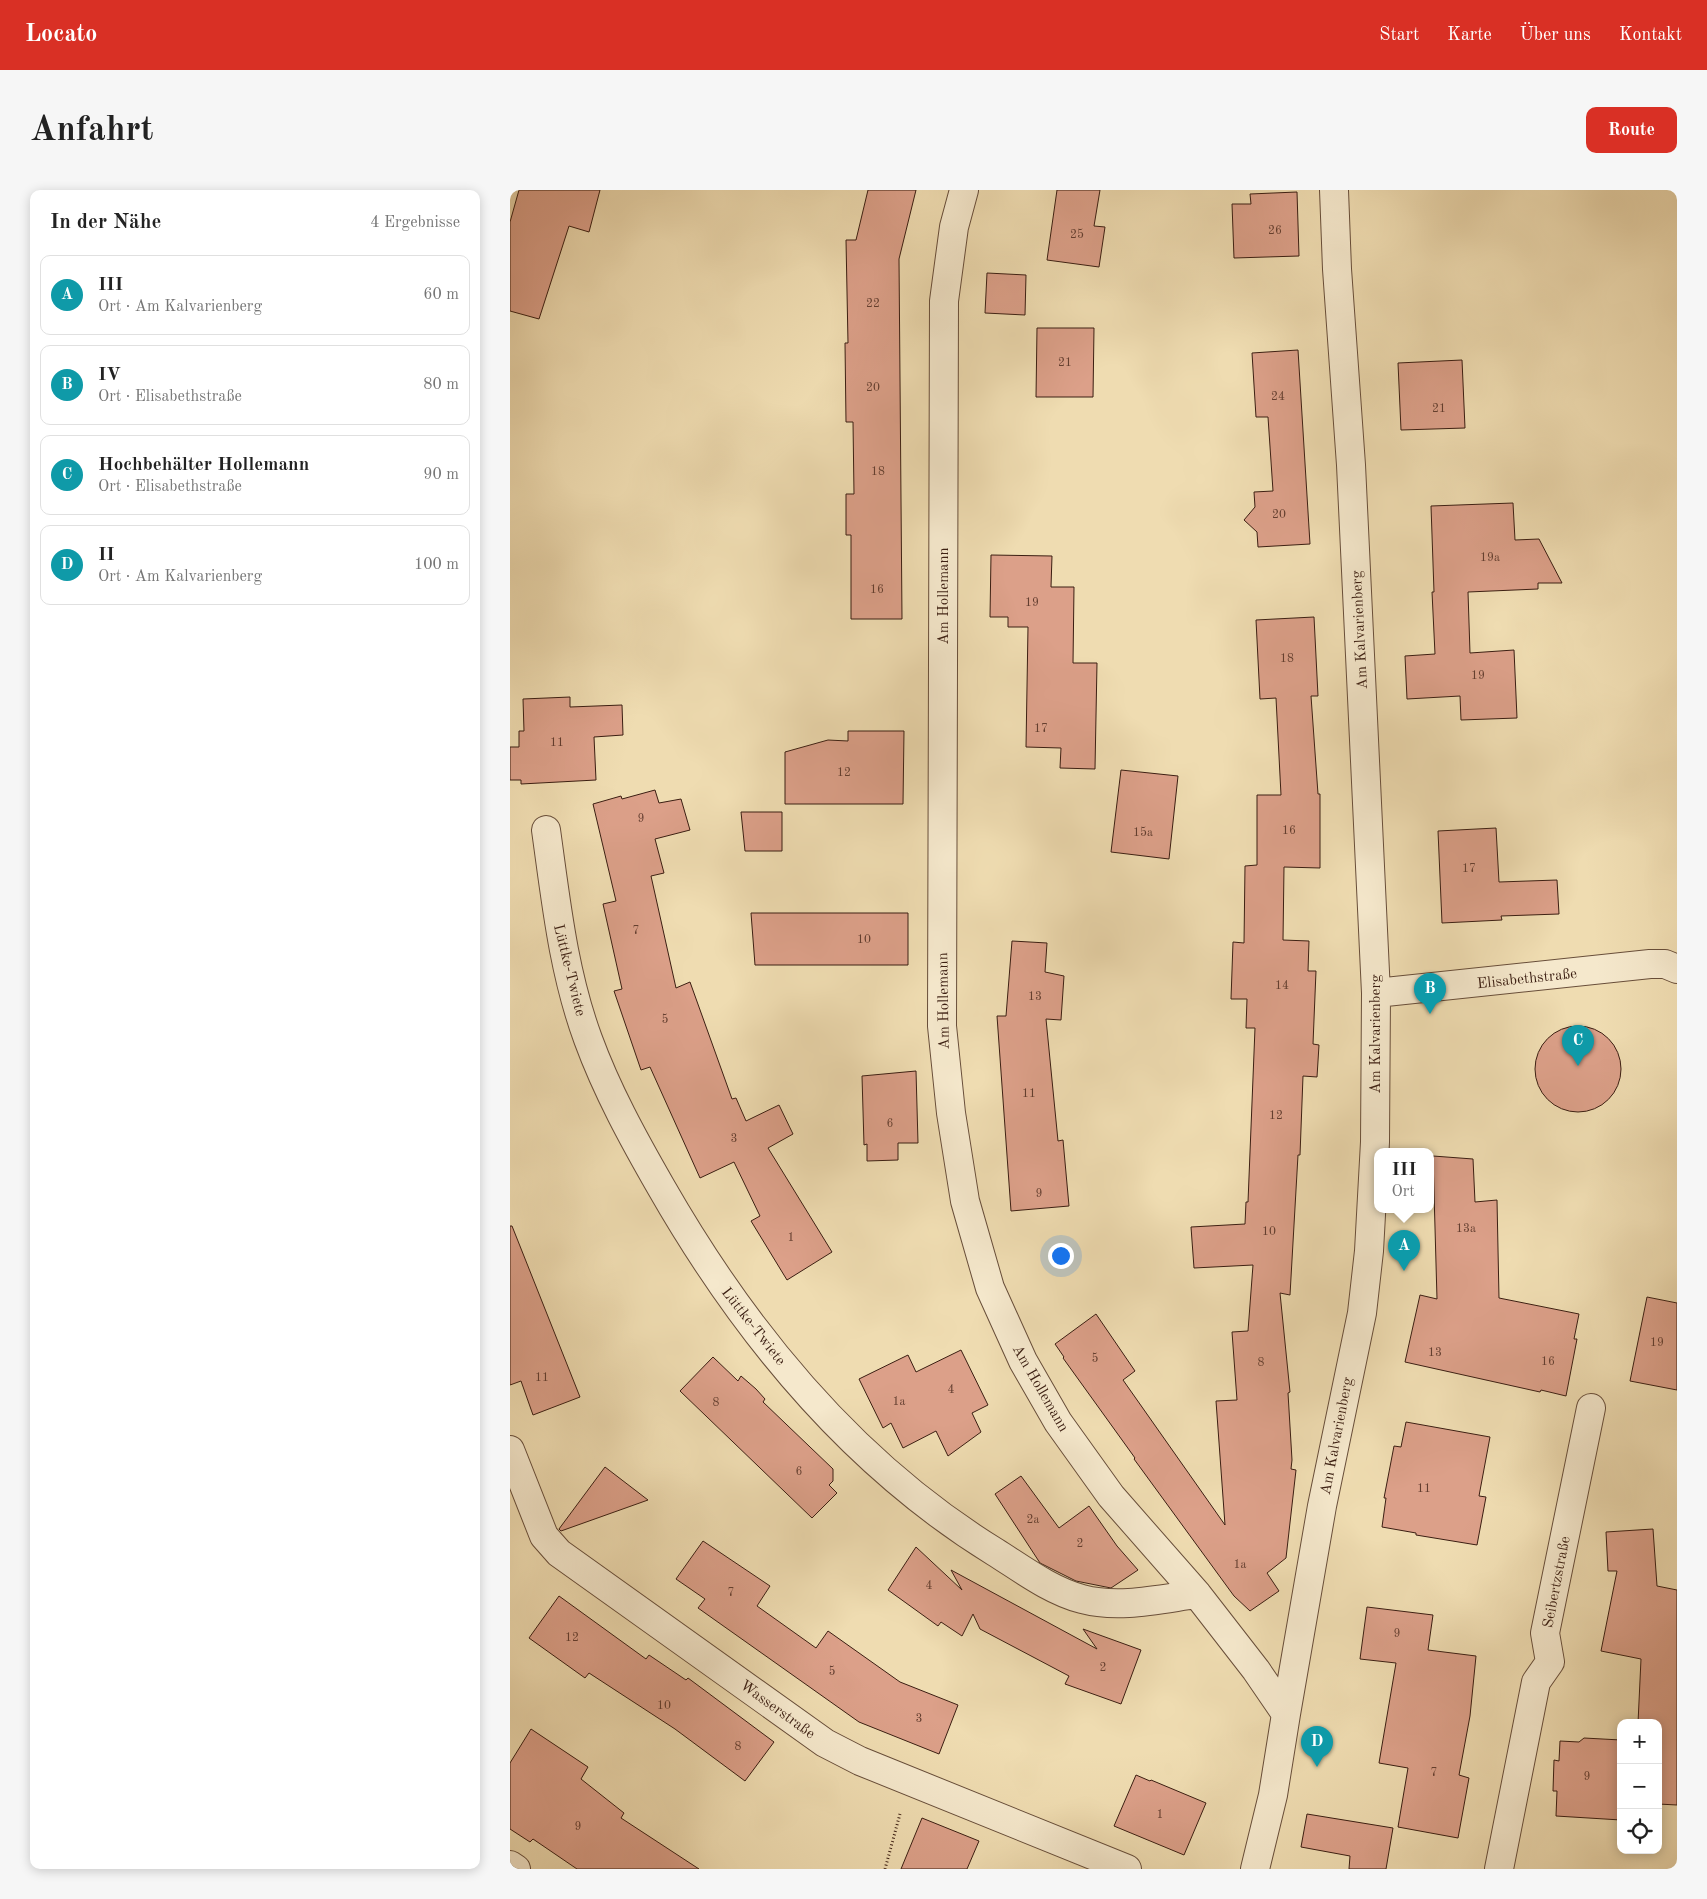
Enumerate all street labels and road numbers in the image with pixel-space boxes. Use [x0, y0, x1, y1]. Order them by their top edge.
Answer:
street label: Am Hollemann [937, 547, 952, 645]
street label: Am Kalvarienberg [1350, 570, 1371, 690]
street label: Lüttke-Twiete [550, 923, 587, 1018]
street label: Am Hollemann [936, 952, 953, 1050]
street label: Elisabethstraße [1476, 967, 1578, 992]
street label: Am Kalvarienberg [1369, 974, 1384, 1094]
street label: Lüttke-Twiete [718, 1285, 788, 1369]
street label: Am Hollemann [1009, 1343, 1071, 1435]
street label: Am Kalvarienberg [1319, 1376, 1356, 1496]
street label: Seibertzstraße [1541, 1535, 1574, 1629]
street label: Wasserstraße [737, 1678, 817, 1742]

